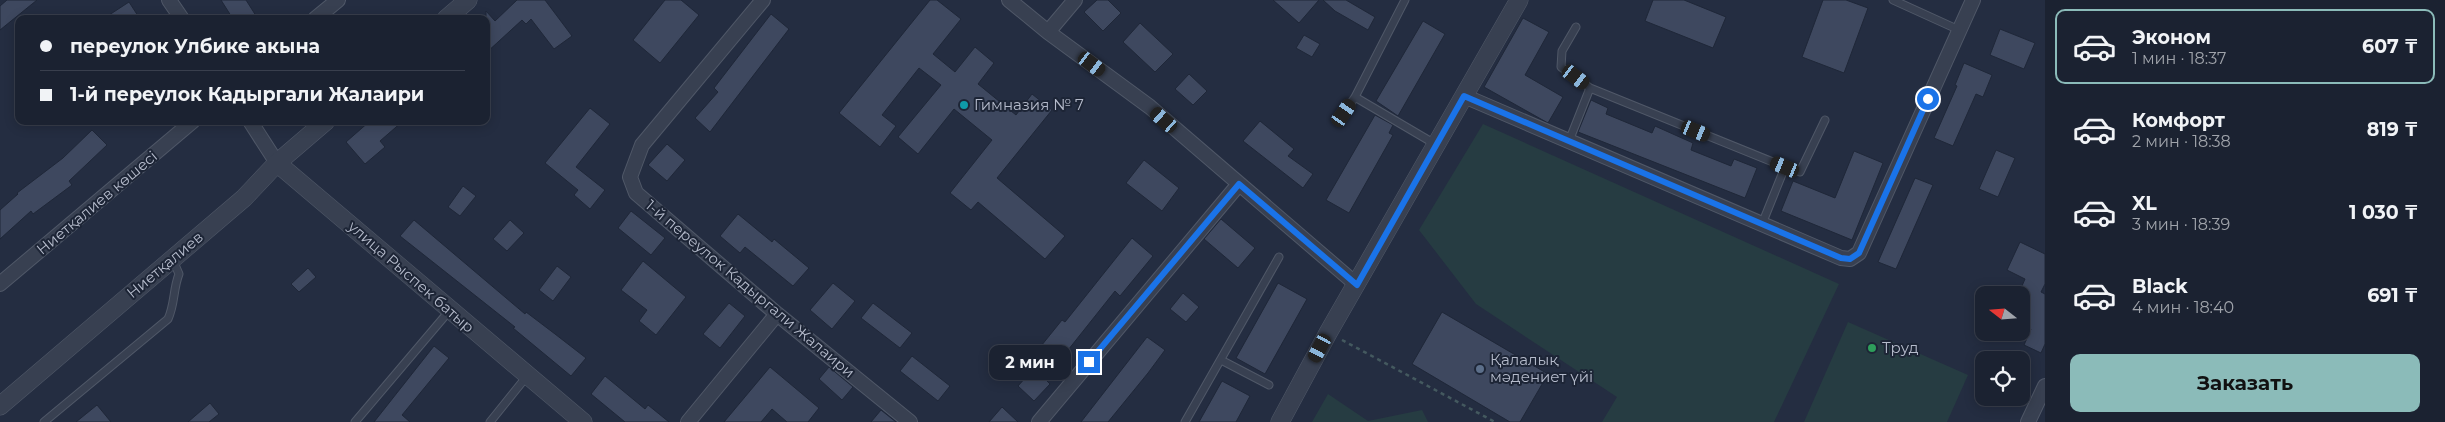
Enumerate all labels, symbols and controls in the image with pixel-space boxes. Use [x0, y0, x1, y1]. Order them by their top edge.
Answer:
icon: car [2072, 24, 2117, 69]
text: Эконом [2132, 26, 2211, 49]
text: переулок Улбике акына [70, 35, 320, 58]
text: 607 ₸ [2362, 35, 2418, 58]
car [1075, 49, 1108, 79]
text: 1 мин · 18:37 [2132, 49, 2226, 68]
car [1559, 62, 1592, 92]
text: 1-й переулок Кадыргали Жалаири [70, 83, 424, 106]
route start [1917, 88, 1939, 110]
place label: Гимназия № 7 [974, 95, 1084, 114]
car [1329, 96, 1358, 130]
marker: Гимназия № 7 [958, 99, 970, 111]
car [1147, 104, 1180, 136]
icon: car [2072, 107, 2117, 152]
text: Комфорт [2132, 109, 2225, 132]
car [1679, 118, 1712, 144]
text: 819 ₸ [2367, 118, 2418, 141]
text: 2 мин · 18:38 [2132, 132, 2231, 151]
street label: Ниетқалиев көшесі [32, 147, 161, 259]
car [1768, 154, 1801, 180]
icon: car [2072, 190, 2117, 235]
text: XL [2132, 192, 2157, 215]
street label: 1-й переулок Кадыргали Жалаири [642, 195, 859, 382]
text: 1 030 ₸ [2349, 201, 2418, 224]
text: 3 мин · 18:39 [2132, 215, 2230, 234]
street label: улица Рыспек батыр [344, 216, 478, 337]
street label: Ниетқалиев [123, 227, 207, 302]
icon: car [2072, 273, 2117, 318]
text: Black [2132, 275, 2188, 298]
text: 691 ₸ [2367, 284, 2418, 307]
north arrow [1975, 286, 2030, 341]
map controls [1975, 286, 2030, 406]
text: 4 мин · 18:40 [2132, 298, 2234, 317]
car [1306, 331, 1333, 365]
place label: Труд [1882, 338, 1919, 357]
marker: Труд [1866, 342, 1878, 354]
callout: 2 мин [989, 344, 1072, 380]
place label: Қалалық мәдениет үйі [1490, 350, 1593, 386]
route end [1078, 351, 1100, 373]
button: locate [1975, 351, 2030, 406]
text: 2 мин [1005, 353, 1055, 372]
button: Заказать [2070, 354, 2420, 412]
marker: Қалалық мәдениет үйі [1474, 363, 1486, 375]

